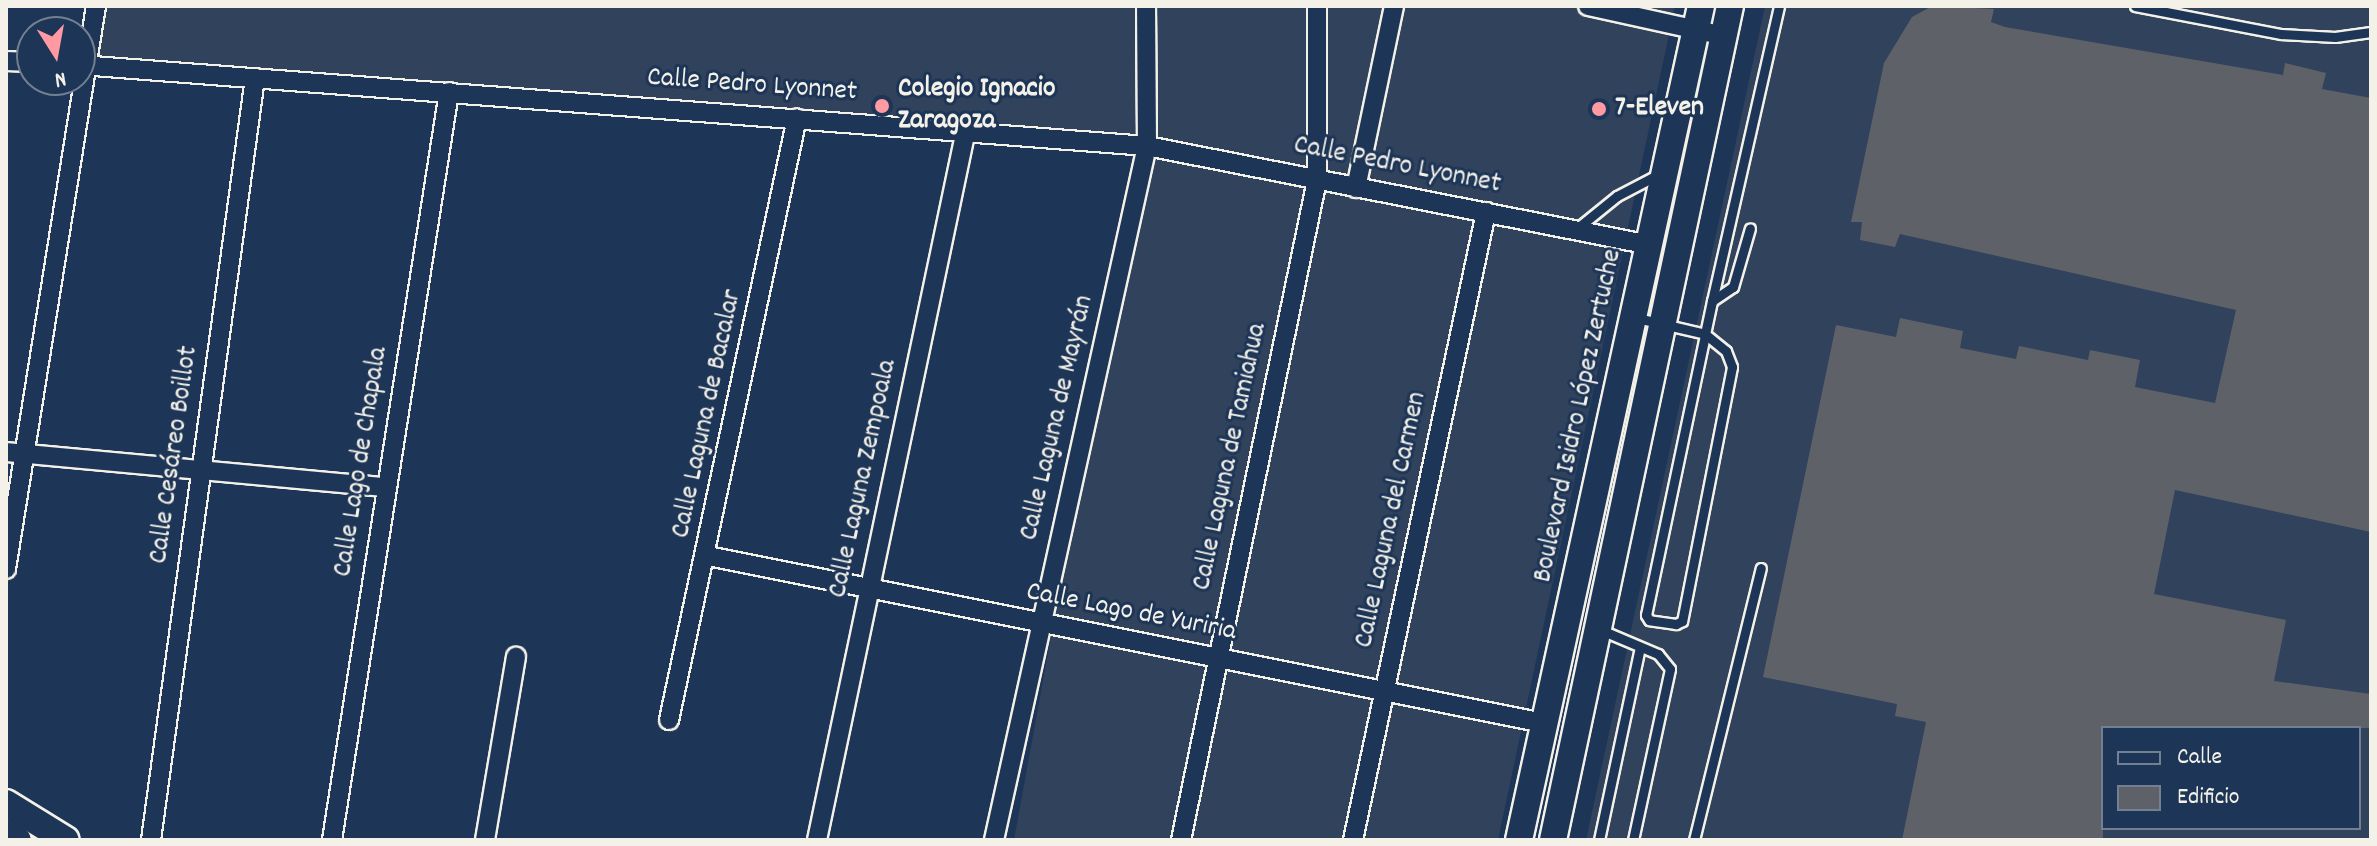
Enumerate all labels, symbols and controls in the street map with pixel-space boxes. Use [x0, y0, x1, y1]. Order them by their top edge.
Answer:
north arrow [16, 16, 96, 96]
text: N [52, 62, 69, 94]
street label: Calle Pedro Lyonnet [646, 62, 858, 110]
place label: Colegio Ignacio Zaragoza [898, 73, 1055, 139]
place label: 7-Eleven [1615, 92, 1704, 126]
marker: Colegio Ignacio Zaragoza [873, 97, 891, 115]
marker: 7-Eleven [1590, 100, 1608, 118]
street label: Calle Pedro Lyonnet [1291, 129, 1503, 203]
street label: Boulevard Isidro López Zertuche [1527, 246, 1631, 586]
street label: Calle Laguna de Bacalar [665, 287, 751, 541]
street label: Calle Laguna de Mayrán [1013, 292, 1103, 544]
street label: Calle Laguna de Tamiahua [1186, 320, 1276, 594]
street label: Calle Cesáreo Boillot [143, 344, 207, 566]
street label: Calle Lago de Chapala [327, 345, 397, 579]
street label: Calle Laguna Zempoala [822, 357, 906, 601]
street label: Calle Laguna del Carmen [1348, 389, 1436, 651]
street label: Calle Lago de Yuriria [1023, 576, 1239, 650]
legend [2101, 726, 2361, 830]
text: Calle [2177, 741, 2222, 775]
text: Edificio [2177, 781, 2239, 815]

